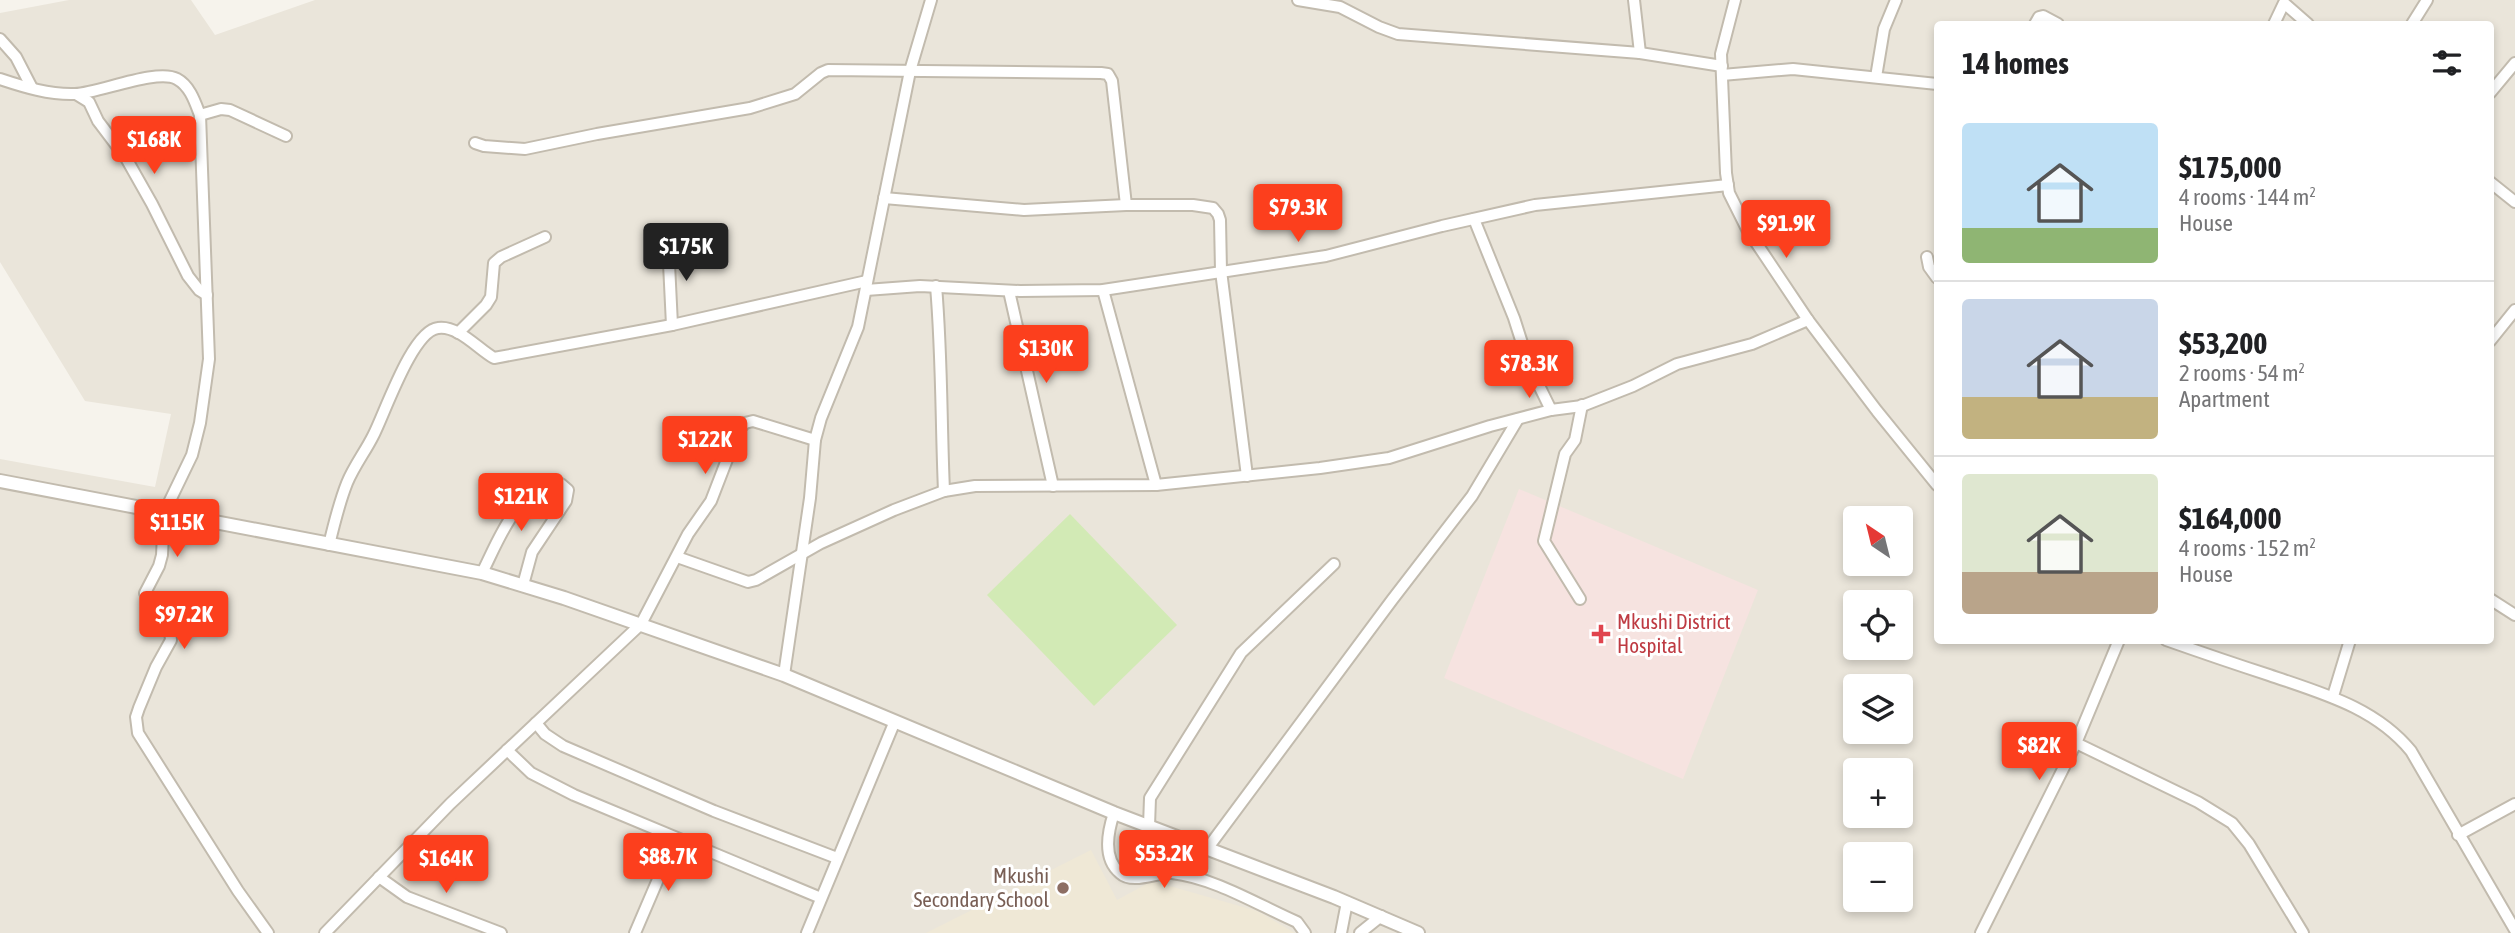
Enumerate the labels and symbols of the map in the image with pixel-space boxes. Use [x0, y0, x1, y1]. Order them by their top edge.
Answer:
pin: $168K [105, 116, 203, 176]
pin: $79.3K [1241, 184, 1355, 244]
pin: $91.9K [1729, 201, 1843, 260]
pin: $175K [637, 224, 735, 283]
pin: $130K [997, 326, 1095, 385]
pin: $78.3K [1472, 340, 1586, 400]
pin: $122K [656, 416, 754, 476]
pin: $121K [472, 474, 570, 533]
pin: $115K [128, 500, 226, 559]
north arrow [1843, 506, 1913, 576]
pin: $97.2K [127, 592, 241, 651]
place label: Mkushi District Hospital [1617, 609, 1731, 657]
marker: Mkushi District Hospital [1591, 624, 1611, 644]
pin: $82K [1998, 722, 2080, 782]
pin: $53.2K [1107, 830, 1221, 890]
pin: $88.7K [611, 834, 725, 893]
pin: $164K [397, 836, 495, 895]
place label: Mkushi Secondary School [913, 863, 1049, 911]
marker: Mkushi Secondary School [1055, 880, 1071, 896]

